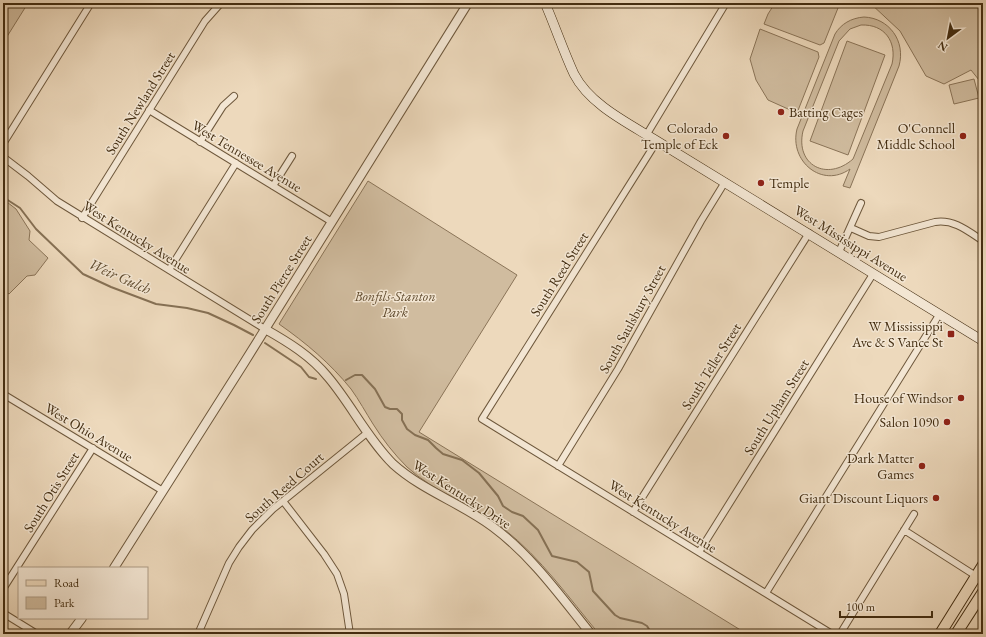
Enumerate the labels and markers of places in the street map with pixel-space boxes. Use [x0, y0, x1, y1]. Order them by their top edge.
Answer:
place label: Batting Cages [789, 103, 863, 121]
marker: Batting Cages [776, 107, 786, 117]
place label: Colorado Temple of Eck [641, 119, 718, 153]
place label: O'Connell Middle School [877, 119, 956, 153]
marker: Colorado Temple of Eck [721, 131, 731, 141]
marker: O'Connell Middle School [958, 131, 968, 141]
place label: Temple [769, 174, 810, 192]
marker: Temple [756, 178, 766, 188]
place label: W Mississippi Ave & S Vance St [851, 317, 944, 351]
marker: W Mississippi Ave & S Vance St [946, 329, 956, 339]
place label: House of Windsor [854, 389, 953, 407]
marker: House of Windsor [956, 393, 966, 403]
place label: Salon 1090 [880, 413, 939, 431]
marker: Salon 1090 [942, 417, 952, 427]
place label: Dark Matter Games [847, 449, 914, 483]
marker: Dark Matter Games [917, 461, 927, 471]
place label: Giant Discount Liquors [799, 489, 928, 507]
marker: Giant Discount Liquors [931, 493, 941, 503]

